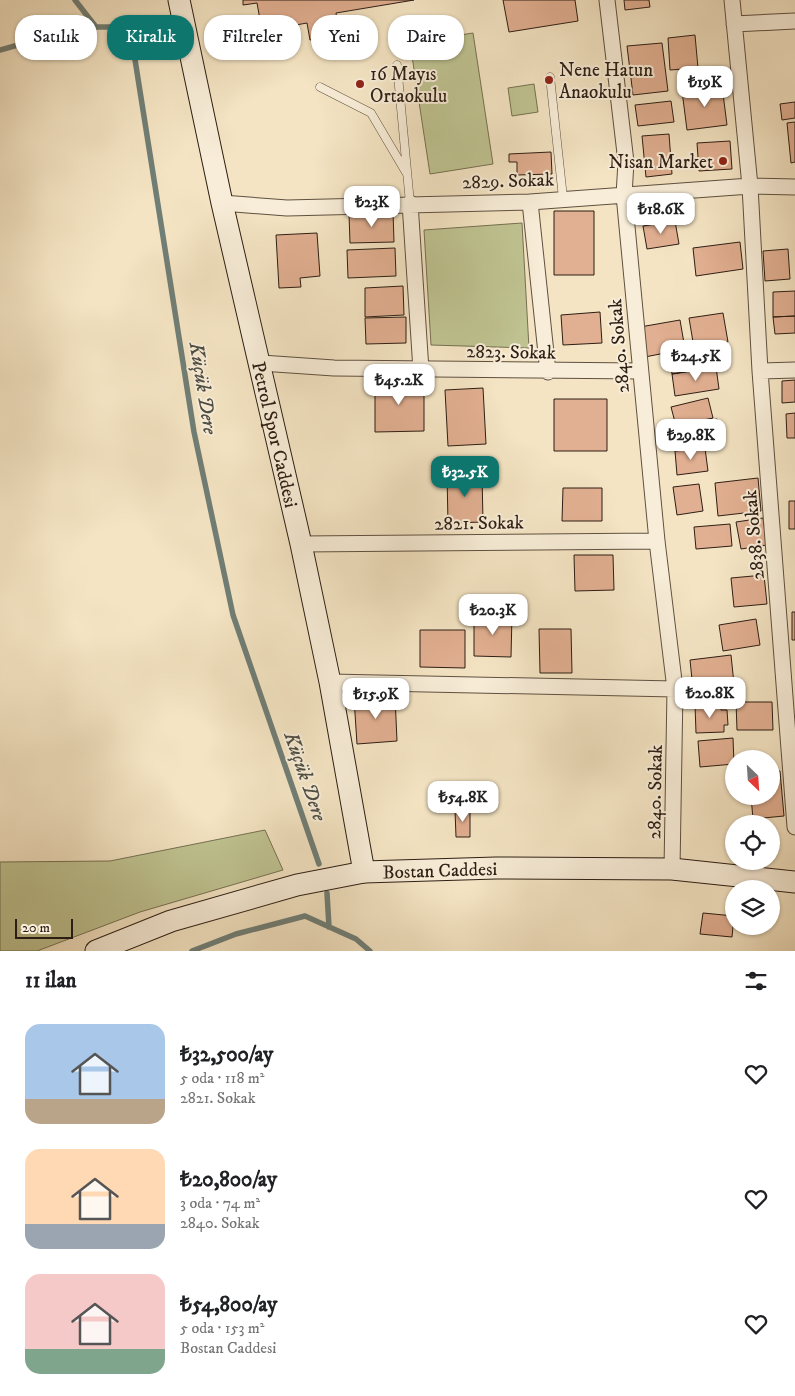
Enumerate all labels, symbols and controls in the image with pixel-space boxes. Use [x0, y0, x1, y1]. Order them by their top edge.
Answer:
chip: Satılık [15, 15, 97, 60]
chip: Kiralık [107, 15, 194, 60]
chip: Filtreler [204, 15, 301, 60]
chip: Yeni [311, 15, 378, 60]
chip: Daire [388, 15, 464, 60]
place label: Nene Hatun Anaokulu [559, 59, 653, 104]
place label: 16 Mayıs Ortaokulu [370, 63, 447, 108]
pin: ₺19K [675, 66, 735, 108]
text: ₺19K [688, 72, 722, 92]
marker: Nene Hatun Anaokulu [543, 74, 555, 86]
marker: 16 Mayıs Ortaokulu [354, 78, 366, 90]
place label: Nisan Market [608, 151, 713, 174]
marker: Nisan Market [717, 155, 729, 167]
street label: 2829. Sokak [462, 168, 555, 195]
pin: ₺23K [342, 186, 402, 228]
text: ₺23K [355, 192, 389, 212]
pin: ₺18.6K [620, 192, 702, 235]
text: ₺18.6K [638, 199, 684, 219]
street label: 2840. Sokak [604, 297, 635, 394]
water label: Küçük Dere [183, 340, 222, 437]
street label: 2823. Sokak [466, 340, 557, 365]
pin: ₺24.5K [655, 340, 737, 382]
text: ₺24.5K [671, 346, 721, 366]
street label: Petrol Spor Caddesi [246, 359, 302, 510]
pin: ₺45.2K [358, 364, 440, 406]
text: ₺45.2K [375, 370, 423, 390]
pin: ₺29.8K [650, 418, 732, 461]
text: ₺29.8K [667, 425, 715, 445]
pin: ₺32.5K [424, 456, 506, 498]
text: ₺32.5K [442, 462, 488, 482]
street label: 2838. Sokak [739, 488, 770, 581]
street label: 2821. Sokak [434, 511, 525, 536]
pin: ₺20.3K [452, 594, 534, 636]
text: ₺20.3K [470, 600, 516, 620]
pin: ₺20.8K [669, 676, 751, 719]
pin: ₺15.9K [335, 678, 417, 720]
text: ₺20.8K [686, 683, 734, 703]
text: ₺15.9K [353, 684, 399, 704]
water label: Küçük Dere [277, 728, 332, 825]
street label: 2840. Sokak [643, 744, 668, 840]
north arrow [725, 750, 780, 805]
map controls [725, 750, 780, 935]
pin: ₺54.8K [422, 780, 504, 823]
text: ₺54.8K [439, 787, 487, 807]
button: locate [725, 815, 780, 870]
street label: Bostan Caddesi [382, 858, 498, 884]
button: layers [725, 880, 780, 935]
scale bar [15, 916, 72, 939]
text: 20 m [22, 919, 50, 937]
icon: filters [742, 967, 770, 995]
text: 11 ilan [25, 968, 77, 994]
text: ₺32,500/ay [180, 1042, 273, 1068]
icon: home [65, 1044, 125, 1104]
icon: heart [742, 1060, 770, 1088]
text: 5 oda · 118 m² [180, 1068, 265, 1088]
text: 2821. Sokak [180, 1088, 256, 1108]
text: ₺20,800/ay [180, 1167, 277, 1193]
icon: home [65, 1169, 125, 1229]
icon: heart [742, 1185, 770, 1213]
text: 3 oda · 74 m² [180, 1193, 260, 1213]
text: 2840. Sokak [180, 1213, 260, 1233]
text: ₺54,800/ay [180, 1292, 277, 1318]
icon: home [65, 1294, 125, 1354]
icon: heart [742, 1310, 770, 1338]
text: 5 oda · 153 m² [180, 1318, 265, 1338]
text: Bostan Caddesi [180, 1338, 276, 1358]

